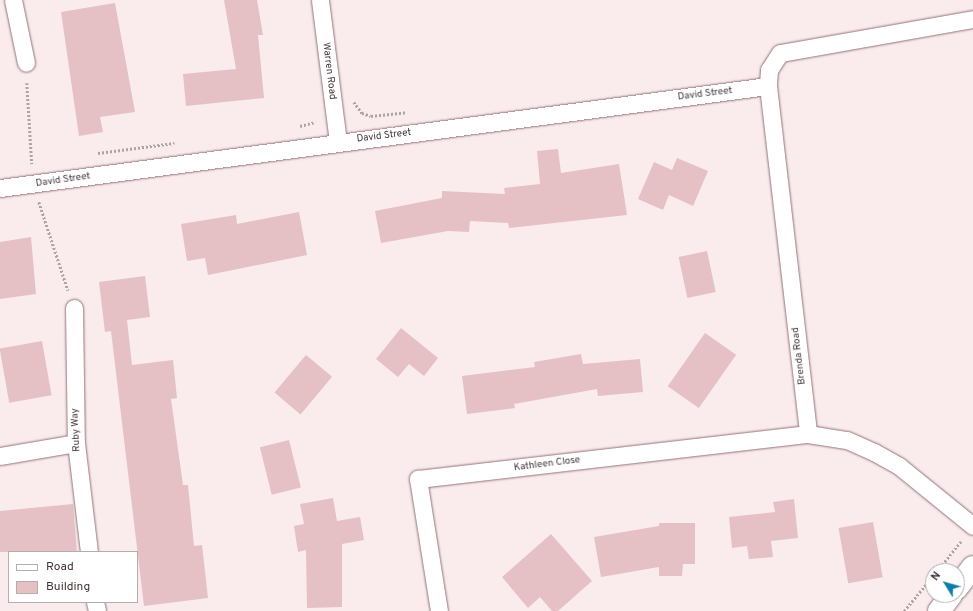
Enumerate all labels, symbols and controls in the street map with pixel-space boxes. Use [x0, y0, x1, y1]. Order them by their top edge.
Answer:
street label: Warren Road [320, 42, 338, 100]
street label: David Street [677, 85, 733, 103]
street label: David Street [356, 127, 412, 145]
street label: David Street [35, 170, 91, 190]
street label: Brenda Road [790, 327, 808, 385]
street label: Ruby Way [69, 408, 83, 452]
street label: Kathleen Close [513, 454, 581, 474]
legend [8, 551, 138, 603]
text: Road [46, 559, 74, 575]
north arrow [925, 563, 965, 603]
text: N [928, 569, 944, 584]
text: Building [46, 579, 90, 595]

